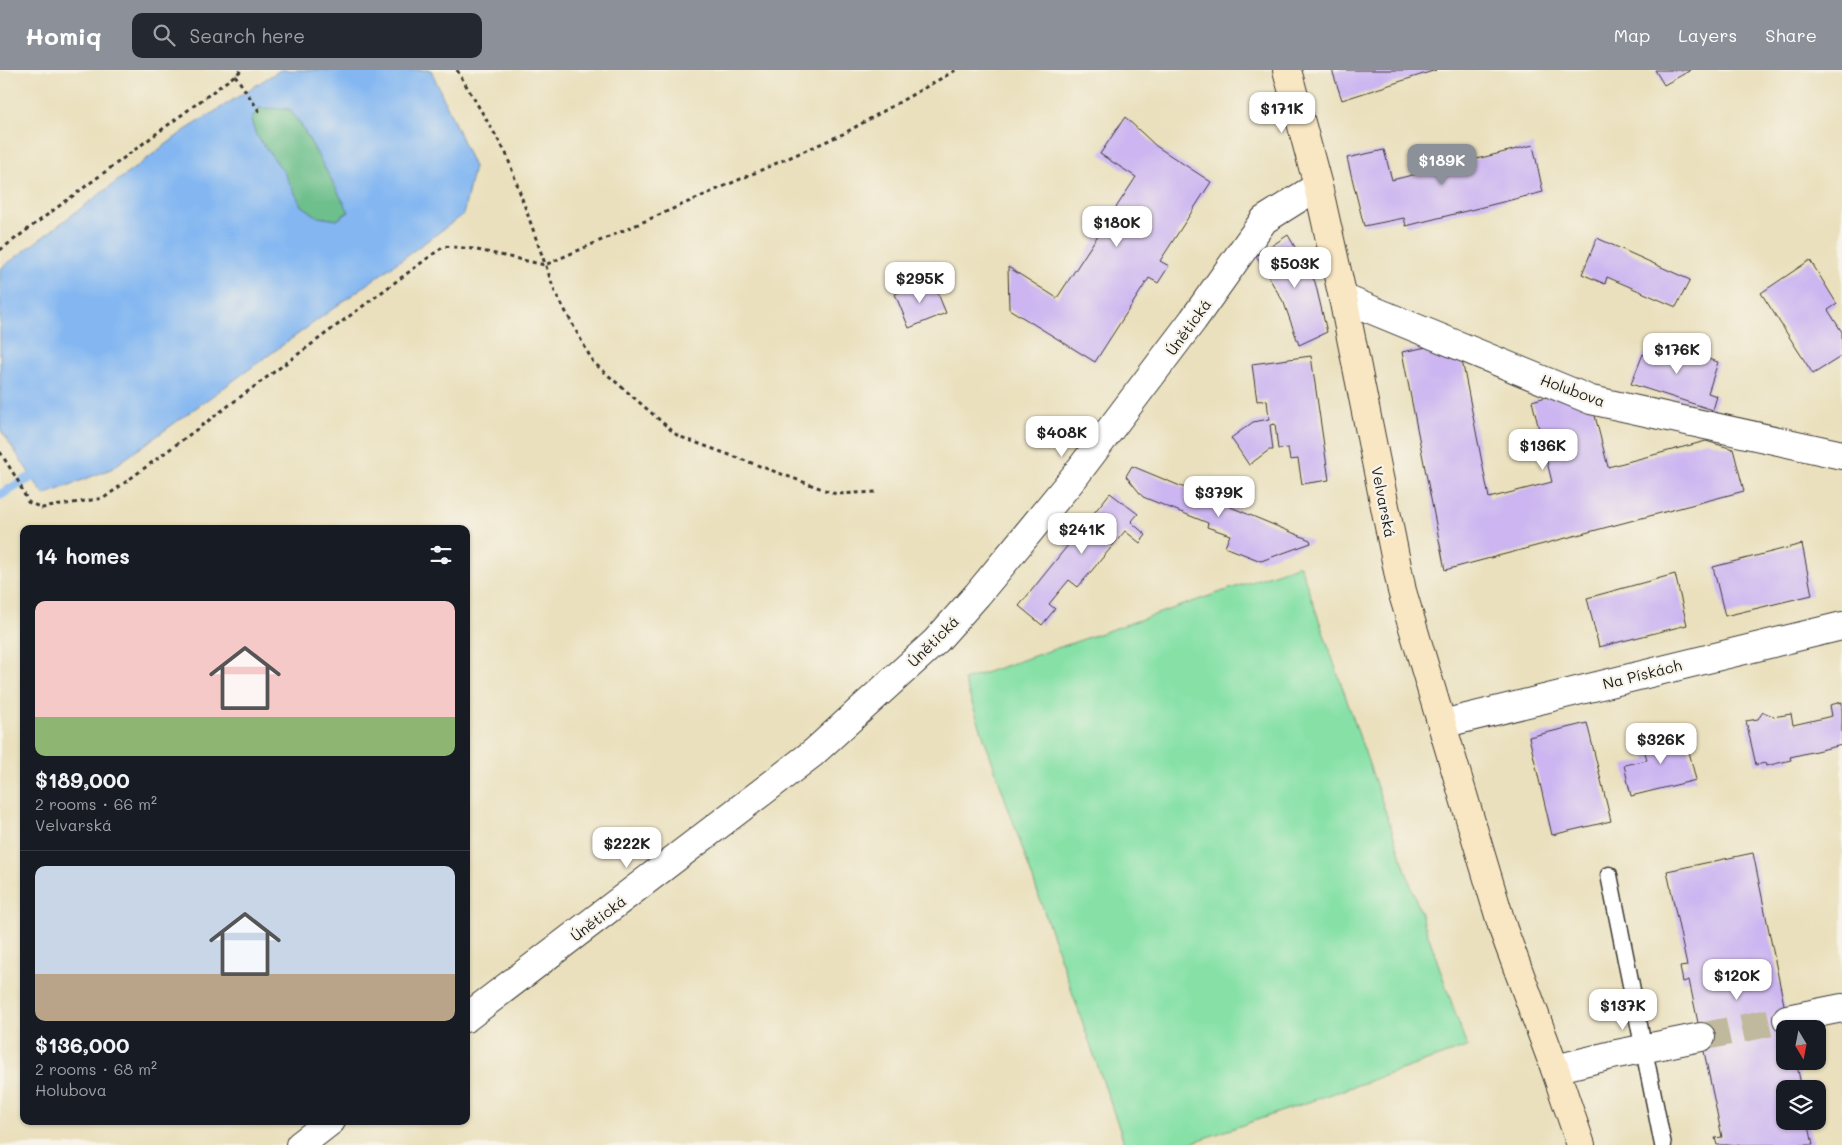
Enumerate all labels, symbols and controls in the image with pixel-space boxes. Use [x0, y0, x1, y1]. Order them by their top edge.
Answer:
search box [132, 13, 482, 58]
text: Homiq [25, 20, 102, 51]
icon: search [150, 21, 178, 49]
text: Search here [190, 23, 305, 48]
text: Map [1614, 23, 1650, 47]
text: Layers [1678, 23, 1737, 47]
text: Share [1765, 23, 1817, 47]
pin: $171K [1247, 92, 1317, 134]
text: $171K [1260, 97, 1304, 118]
pin: $189K [1407, 144, 1477, 186]
text: $189K [1418, 149, 1466, 170]
pin: $180K [1082, 206, 1152, 248]
text: $180K [1093, 211, 1141, 232]
pin: $503K [1260, 246, 1330, 289]
text: $503K [1270, 252, 1320, 273]
pin: $295K [885, 262, 955, 304]
text: $295K [896, 267, 944, 288]
street label: Únětická [1161, 295, 1215, 359]
pin: $176K [1642, 332, 1712, 375]
text: $176K [1654, 338, 1700, 359]
street label: Holubova [1538, 369, 1608, 411]
pin: $408K [1027, 416, 1097, 458]
text: $408K [1037, 421, 1087, 442]
pin: $136K [1508, 428, 1578, 471]
text: $136K [1520, 434, 1566, 455]
street label: Velvarská [1367, 465, 1401, 539]
pin: $379K [1184, 476, 1254, 518]
text: $379K [1195, 481, 1243, 502]
pin: $241K [1047, 512, 1117, 555]
text: $241K [1059, 518, 1105, 539]
icon: filters [427, 541, 455, 569]
text: 14 homes [35, 542, 130, 569]
street label: Únětická [903, 611, 963, 671]
icon: home [200, 633, 290, 723]
street label: Na Pískách [1600, 655, 1684, 693]
pin: $326K [1626, 722, 1696, 765]
text: $326K [1637, 728, 1685, 749]
text: $189,000 [35, 766, 130, 793]
text: 2 rooms · 66 m² [35, 793, 157, 814]
text: Velvarská [35, 814, 112, 835]
pin: $222K [592, 826, 662, 869]
text: $222K [603, 832, 651, 853]
street label: Únětická [566, 890, 630, 946]
icon: home [200, 899, 290, 989]
pin: $120K [1702, 958, 1772, 1001]
text: $120K [1714, 964, 1760, 985]
pin: $137K [1588, 988, 1658, 1031]
text: $137K [1600, 994, 1646, 1015]
north arrow [1776, 1020, 1826, 1070]
map controls [1776, 1020, 1826, 1130]
text: $136,000 [35, 1031, 130, 1058]
text: 2 rooms · 68 m² [35, 1058, 157, 1079]
text: Holubova [35, 1079, 107, 1100]
button: layers [1776, 1080, 1826, 1130]

